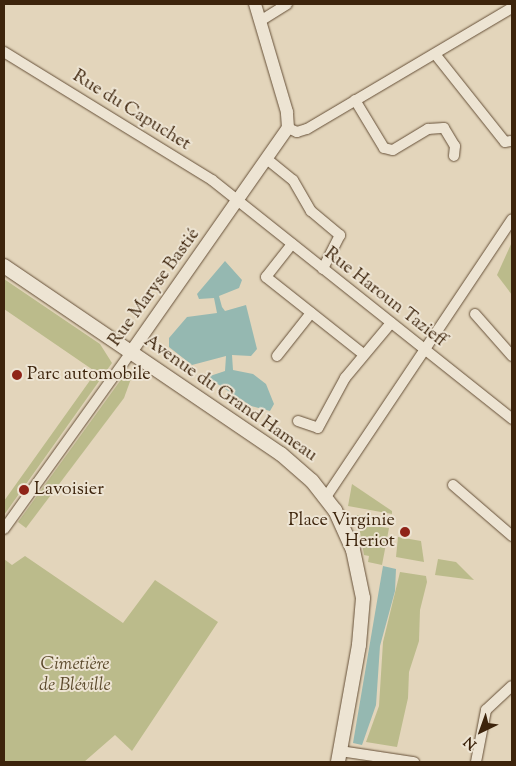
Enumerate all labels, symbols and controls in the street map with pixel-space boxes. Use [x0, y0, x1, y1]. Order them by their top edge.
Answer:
street label: Rue du Capuchet [68, 66, 194, 156]
street label: Rue Maryse Bastié [105, 225, 205, 351]
street label: Rue Haroun Tazieff [320, 244, 450, 352]
street label: Avenue du Grand Hameau [139, 331, 321, 467]
place label: Parc automobile [27, 364, 151, 386]
marker: Parc automobile [11, 369, 23, 381]
place label: Lavoisier [34, 479, 104, 501]
marker: Lavoisier [18, 484, 30, 496]
place label: Place Virginie Heriot [288, 511, 395, 554]
marker: Place Virginie Heriot [399, 526, 411, 538]
park label: Cimetière de Bléville [39, 655, 111, 698]
north arrow [456, 706, 506, 756]
text: N [460, 731, 482, 753]

